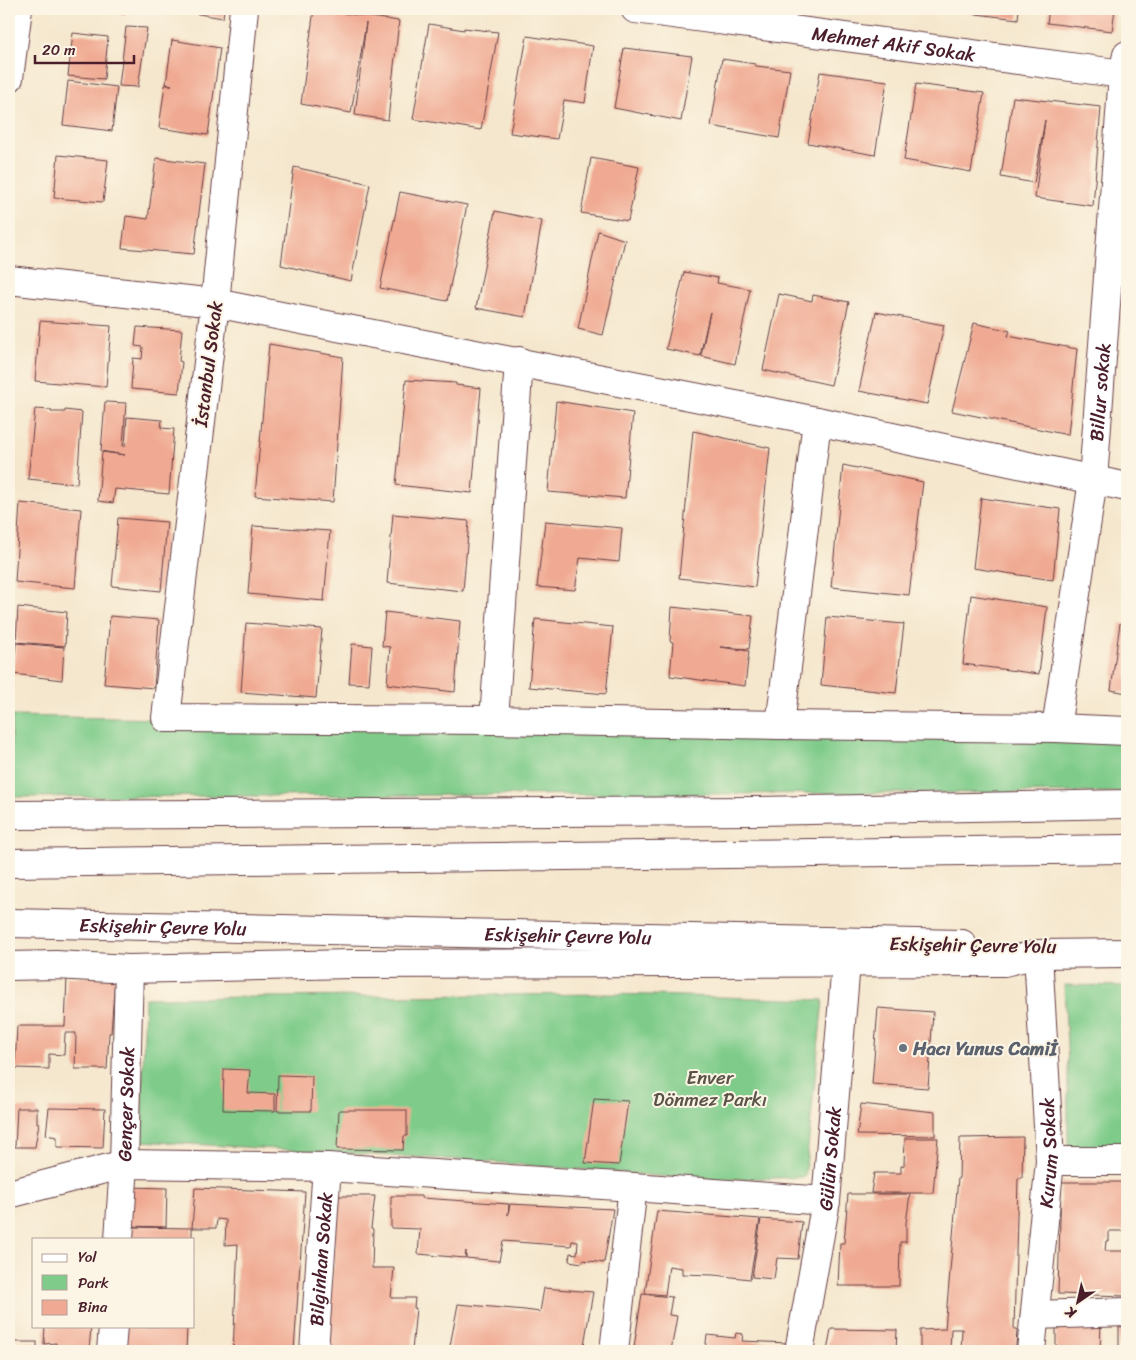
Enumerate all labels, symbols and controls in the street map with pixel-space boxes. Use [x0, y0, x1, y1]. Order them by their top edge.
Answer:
street label: Mehmet Akif Sokak [810, 16, 978, 71]
scale bar [35, 32, 134, 64]
text: 20 m [42, 37, 76, 63]
street label: İstanbul Sokak [184, 298, 232, 430]
street label: Billur sokak [1079, 341, 1120, 443]
street label: Eskişehir Çevre Yolu [79, 908, 247, 945]
street label: Eskişehir Çevre Yolu [484, 917, 652, 954]
street label: Eskişehir Çevre Yolu [889, 927, 1057, 963]
place label: Hacı Yunus Camiİ [912, 1032, 1059, 1065]
marker: Hacı Yunus Camiİ [897, 1042, 909, 1054]
street label: Gençer Sokak [108, 1045, 144, 1162]
park label: Enver Dönmez Parkı [653, 1061, 767, 1116]
street label: Kurum Sokak [1029, 1096, 1067, 1210]
street label: Gülün Sokak [808, 1104, 850, 1213]
street label: Bilginhan Sokak [299, 1190, 342, 1327]
legend [32, 1238, 195, 1328]
text: Yol [78, 1244, 97, 1270]
text: Park [78, 1270, 109, 1296]
north arrow [1054, 1278, 1104, 1328]
text: Bina [78, 1294, 108, 1320]
text: K [1059, 1299, 1082, 1326]

